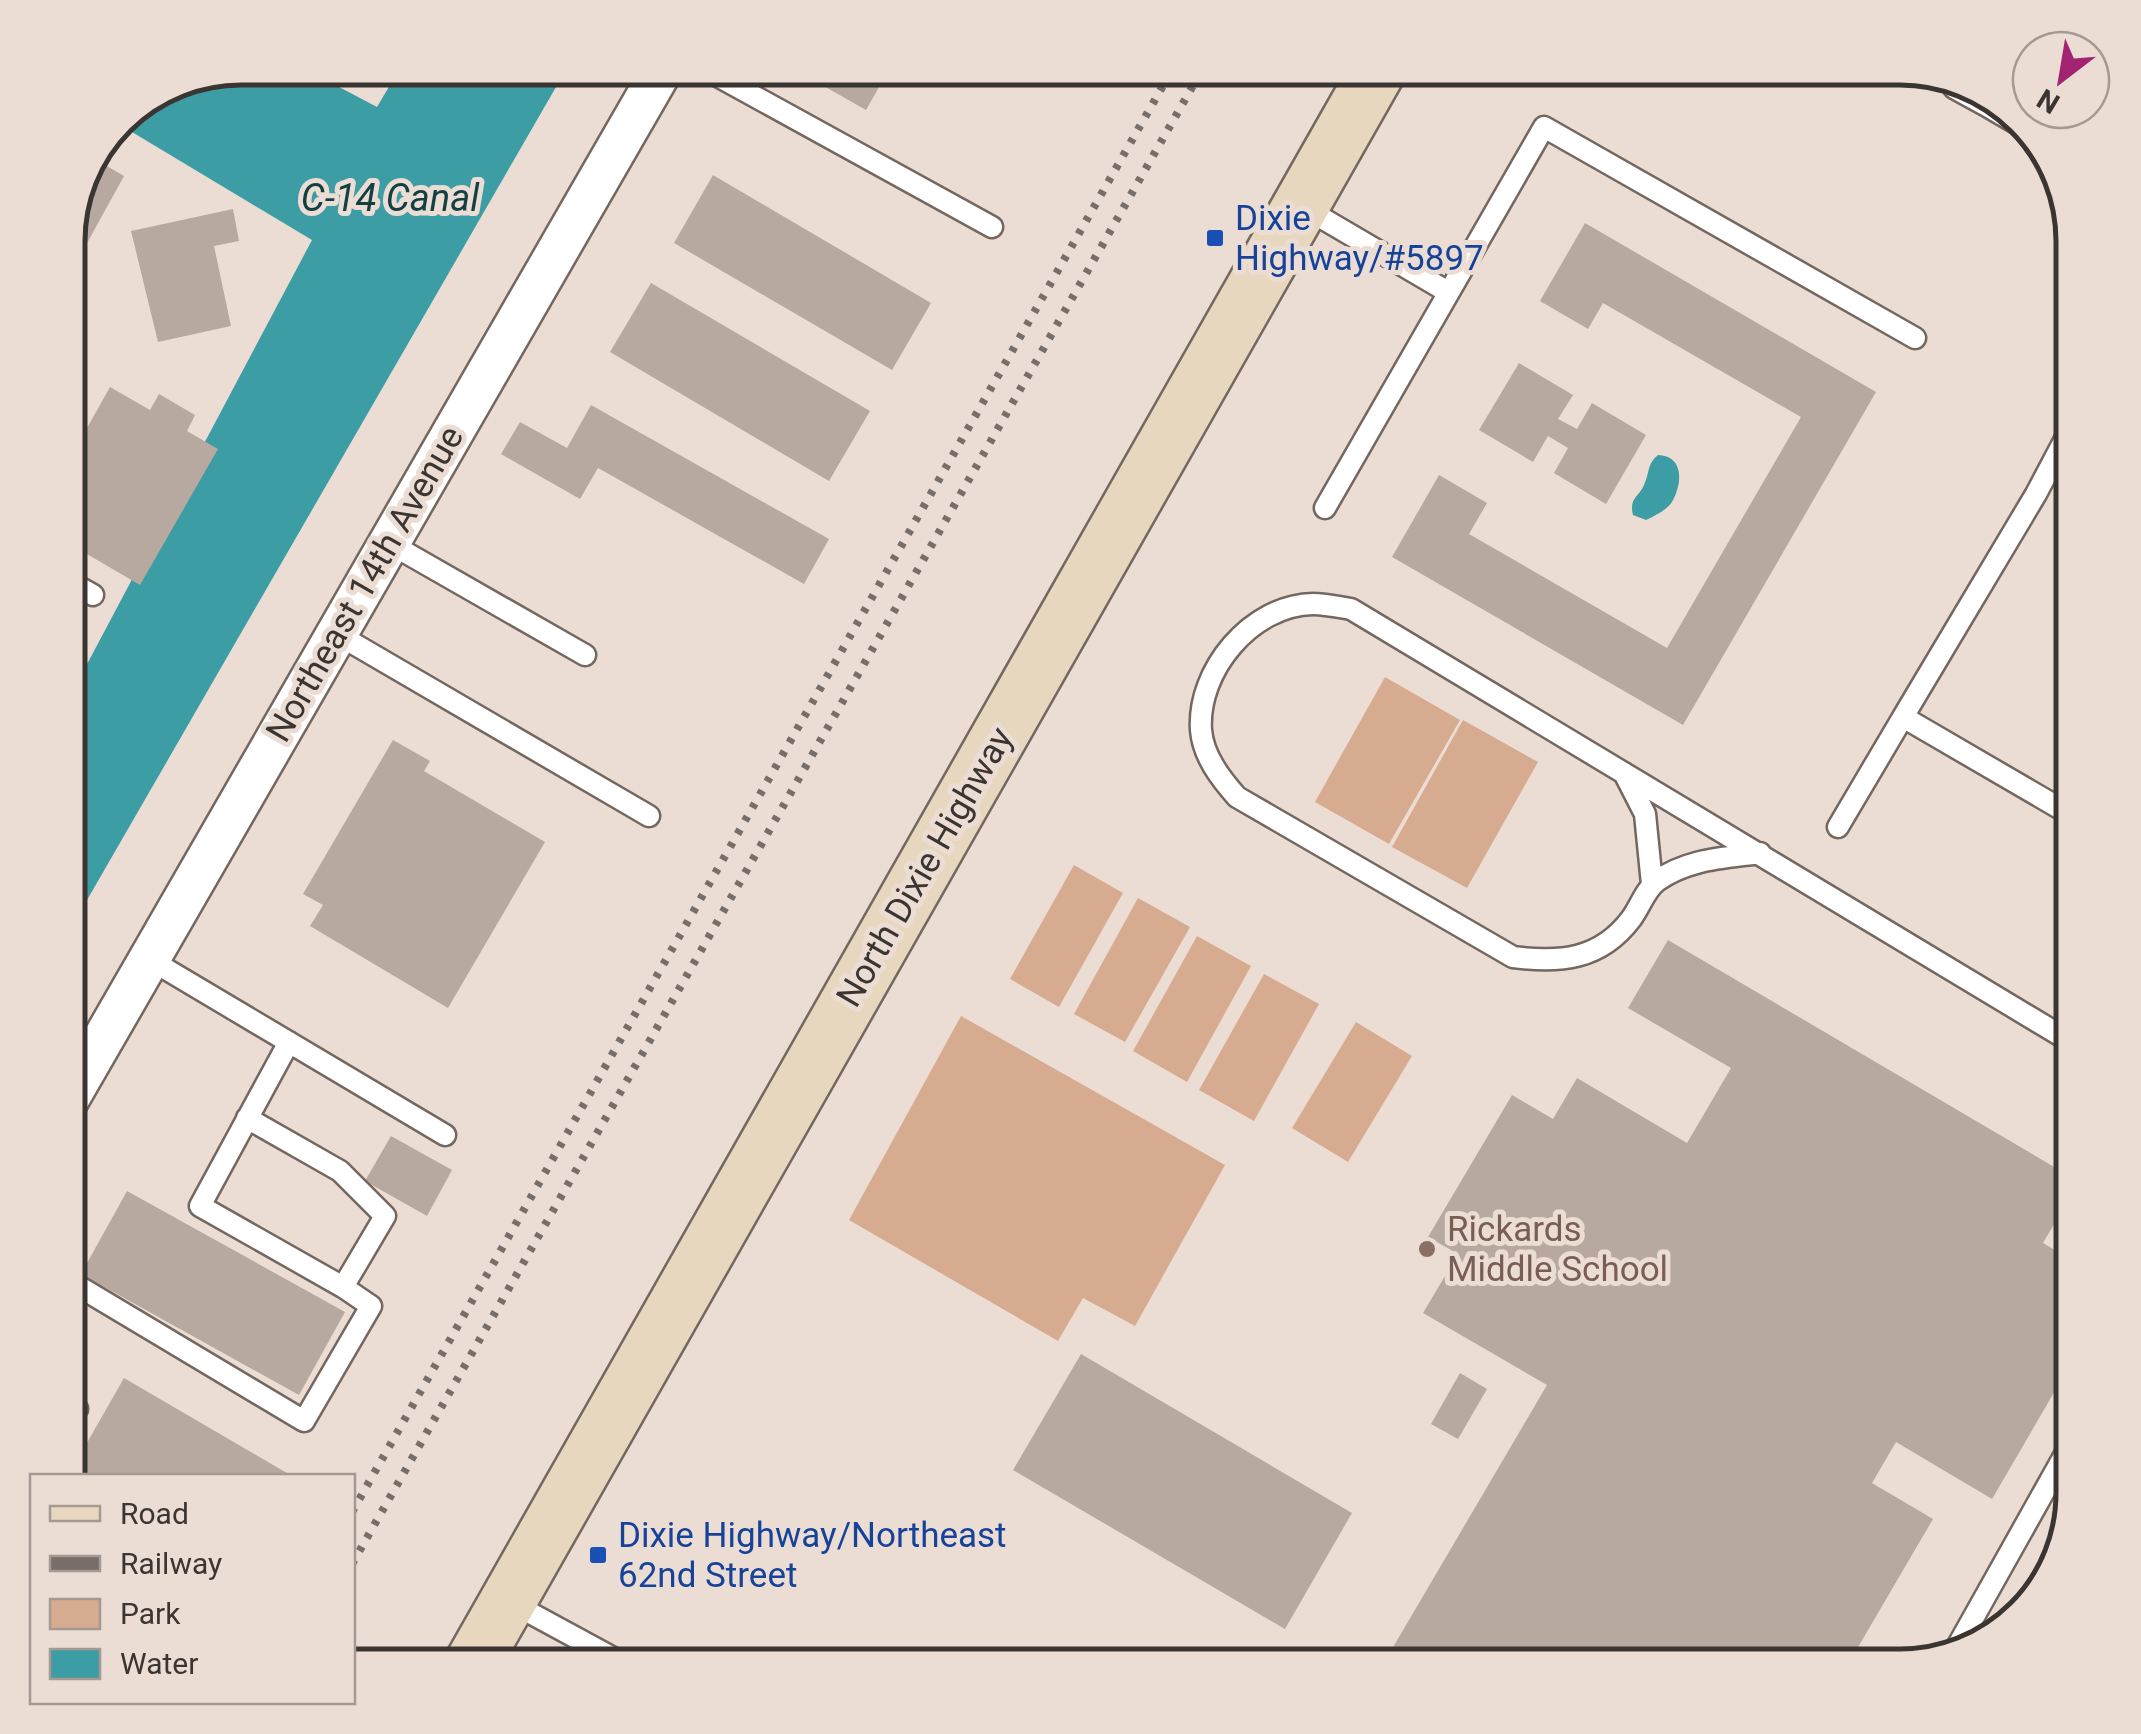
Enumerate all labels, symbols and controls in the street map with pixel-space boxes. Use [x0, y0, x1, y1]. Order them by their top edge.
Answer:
north arrow [2011, 30, 2111, 130]
text: N [2031, 82, 2065, 120]
water label: C-14 Canal [301, 176, 480, 220]
place label: Dixie Highway/#5897 [1235, 198, 1484, 279]
marker: Dixie Highway/#5897 [1204, 227, 1226, 249]
street label: Northeast 14th Avenue [258, 419, 472, 749]
street label: North Dixie Highway [828, 720, 1022, 1014]
place label: Rickards Middle School [1447, 1209, 1668, 1290]
marker: Rickards Middle School [1416, 1238, 1438, 1260]
legend [30, 1474, 355, 1704]
text: Road [120, 1496, 189, 1531]
place label: Dixie Highway/Northeast 62nd Street [618, 1515, 1007, 1596]
marker: Dixie Highway/Northeast 62nd Street [587, 1544, 609, 1566]
text: Railway [120, 1546, 222, 1581]
text: Park [120, 1596, 181, 1631]
text: Water [120, 1646, 198, 1681]

